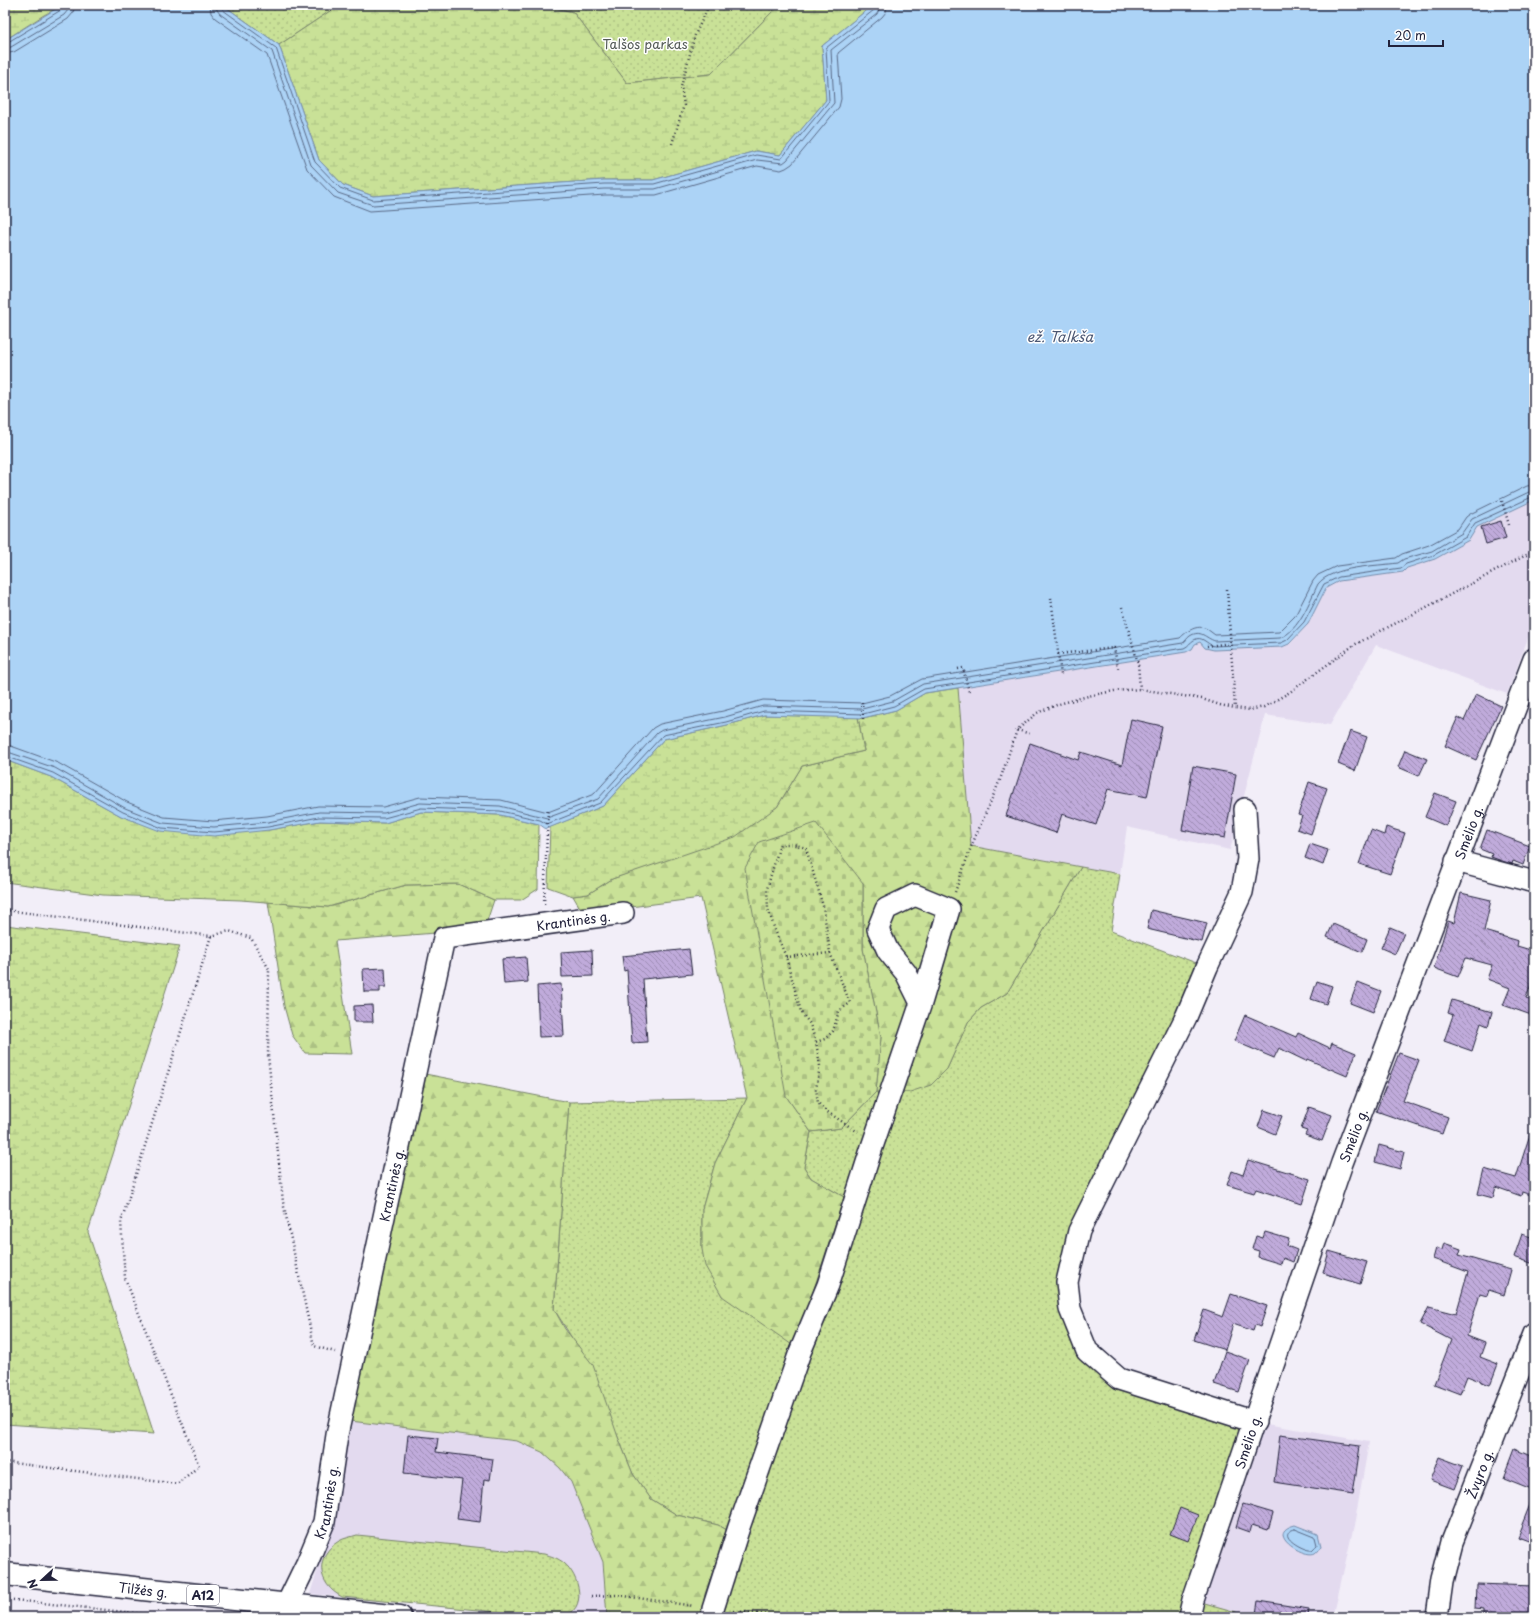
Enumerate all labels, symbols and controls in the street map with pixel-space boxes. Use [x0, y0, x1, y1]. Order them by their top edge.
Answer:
scale bar [1389, 22, 1443, 48]
text: 20 m [1395, 26, 1426, 44]
park label: Talšos parkas [602, 34, 688, 53]
water label: ež. Talkša [1027, 326, 1094, 347]
street label: Smėlio g. [1449, 803, 1487, 862]
street label: Krantinės g. [535, 905, 612, 934]
street label: Smėlio g. [1334, 1105, 1372, 1165]
street label: Krantinės g. [374, 1146, 408, 1223]
street label: Smėlio g. [1229, 1412, 1265, 1471]
street label: Žvyro g. [1461, 1446, 1497, 1501]
street label: Krantinės g. [309, 1464, 342, 1542]
north arrow [22, 1560, 62, 1600]
text: N [23, 1576, 42, 1591]
street label: Tilžės g. [118, 1577, 169, 1601]
road number: A12 [187, 1585, 219, 1605]

